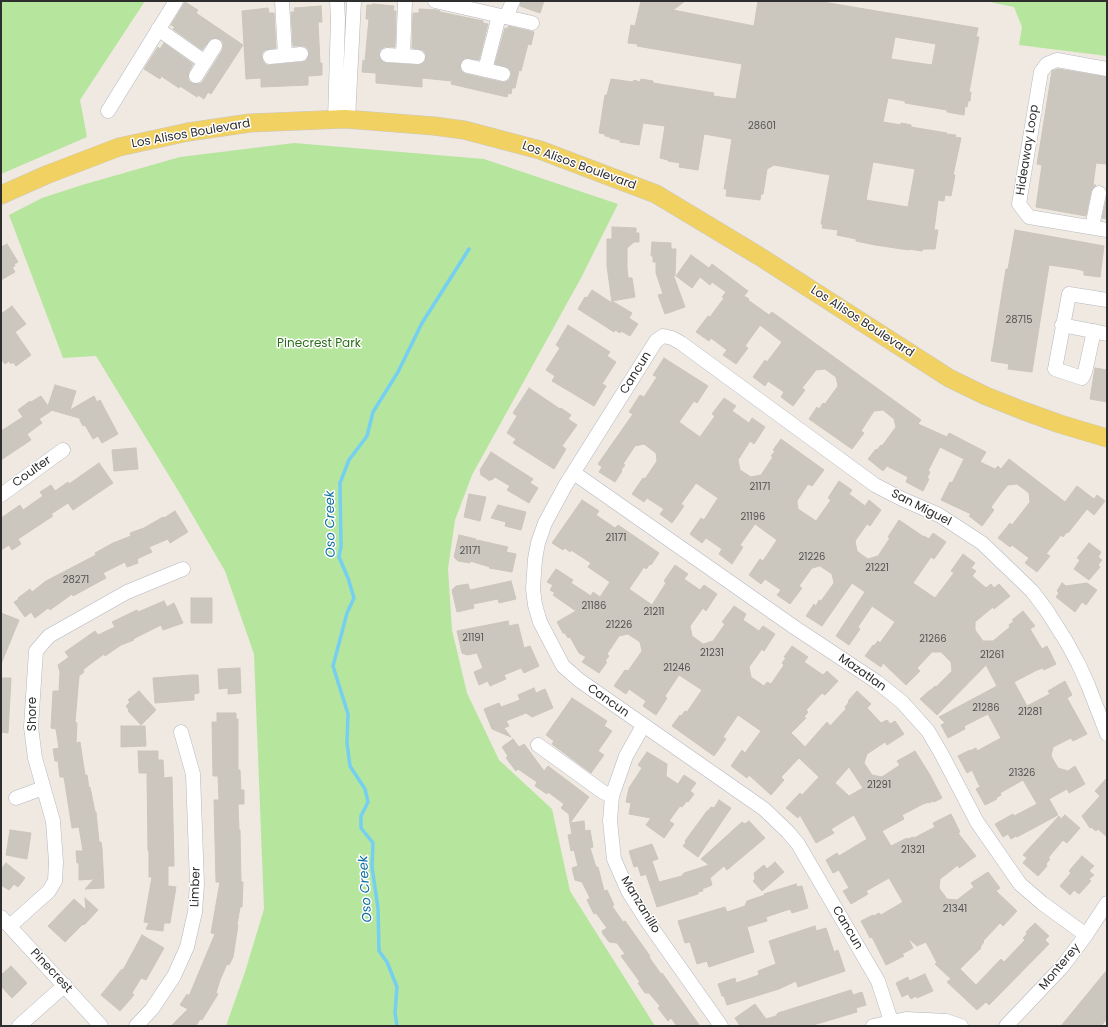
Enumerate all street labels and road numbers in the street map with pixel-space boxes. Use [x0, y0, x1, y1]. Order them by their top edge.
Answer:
street label: Hideaway Loop [1014, 104, 1042, 196]
street label: Los Alisos Boulevard [131, 116, 251, 152]
street label: Los Alisos Boulevard [520, 139, 638, 193]
street label: Los Alisos Boulevard [808, 283, 916, 361]
street label: Cancun [617, 349, 655, 397]
street label: Coulter [10, 453, 54, 491]
street label: San Miguel [889, 487, 953, 529]
street label: Mazatlan [835, 651, 889, 695]
street label: Cancun [584, 681, 632, 721]
street label: Shore [26, 697, 40, 731]
street label: Limber [188, 866, 204, 908]
street label: Manzanillo [617, 874, 663, 936]
street label: Cancun [829, 904, 865, 952]
street label: Monterey [1036, 941, 1084, 993]
street label: Pinecrest [27, 946, 75, 996]

